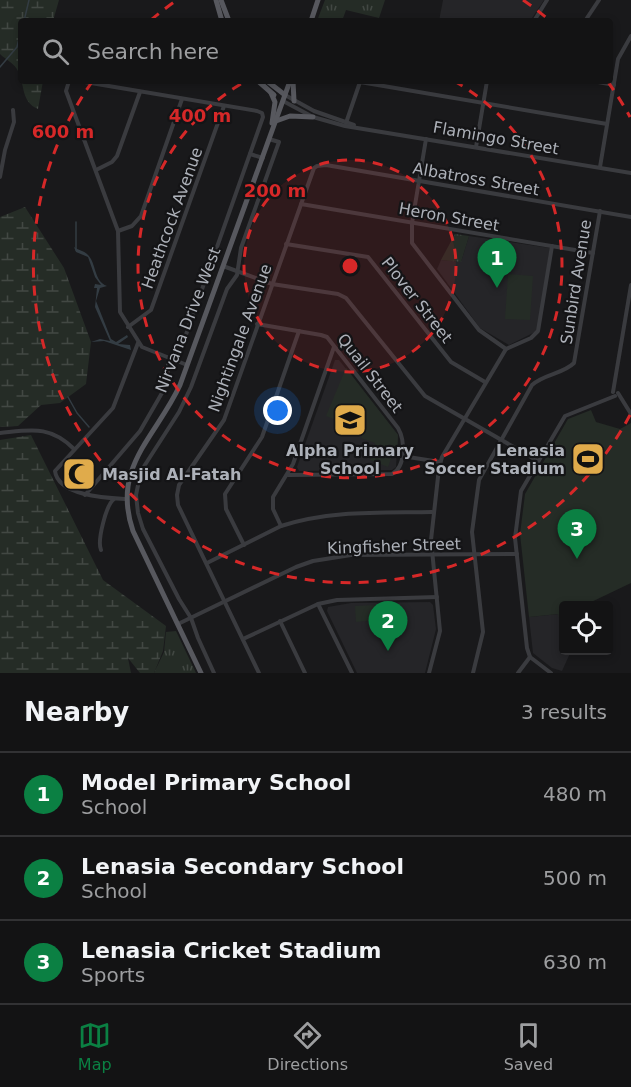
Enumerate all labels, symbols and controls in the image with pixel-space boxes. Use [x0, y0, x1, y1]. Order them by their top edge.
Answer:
search box [18, 18, 613, 84]
icon: search [39, 35, 72, 68]
text: Search here [87, 39, 219, 64]
text: 400 m [169, 105, 231, 126]
street label: Flamingo Street [432, 118, 560, 158]
text: 600 m [32, 121, 94, 142]
street label: Heathcock Avenue [138, 145, 206, 291]
street label: Albatross Street [411, 159, 541, 199]
text: 200 m [244, 180, 306, 201]
street label: Heron Street [397, 199, 501, 235]
street label: Sunbird Avenue [557, 218, 595, 346]
pin: 1 [478, 238, 516, 288]
street label: Nirvana Drive West [151, 245, 225, 395]
street label: Plover Street [378, 253, 456, 347]
centre of rings [340, 256, 360, 276]
street label: Nightingale Avenue [204, 261, 276, 415]
street label: Quail Street [333, 330, 407, 416]
your location [263, 396, 292, 425]
school or university icon: Alpha Primary School [332, 402, 368, 438]
place label: Alpha Primary School [286, 441, 415, 478]
place label: Lenasia Soccer Stadium [424, 441, 565, 478]
sports icon: Lenasia Soccer Stadium [570, 441, 606, 477]
mosque icon: Masjid Al-Fatah [61, 456, 97, 492]
place label: Masjid Al-Fatah [102, 465, 241, 484]
pin: 3 [558, 510, 596, 559]
street label: Kingfisher Street [327, 534, 461, 558]
map controls [559, 601, 613, 655]
button: locate [559, 601, 613, 655]
pin: 2 [368, 602, 408, 651]
text: Nearby [24, 697, 129, 727]
text: 3 results [521, 700, 607, 724]
text: Model Primary School [81, 770, 351, 795]
text: 1 [37, 782, 50, 806]
text: 480 m [543, 782, 607, 806]
text: School [81, 795, 147, 819]
text: Lenasia Secondary School [81, 854, 404, 879]
text: 2 [37, 866, 50, 890]
text: 500 m [543, 866, 607, 890]
text: School [81, 879, 147, 903]
text: Lenasia Cricket Stadium [81, 938, 381, 963]
text: 3 [37, 950, 50, 974]
text: 630 m [543, 950, 607, 974]
text: Sports [81, 963, 145, 987]
tab: Map [78, 1019, 112, 1074]
tab: Directions [267, 1019, 348, 1074]
tab: Saved [504, 1019, 553, 1074]

